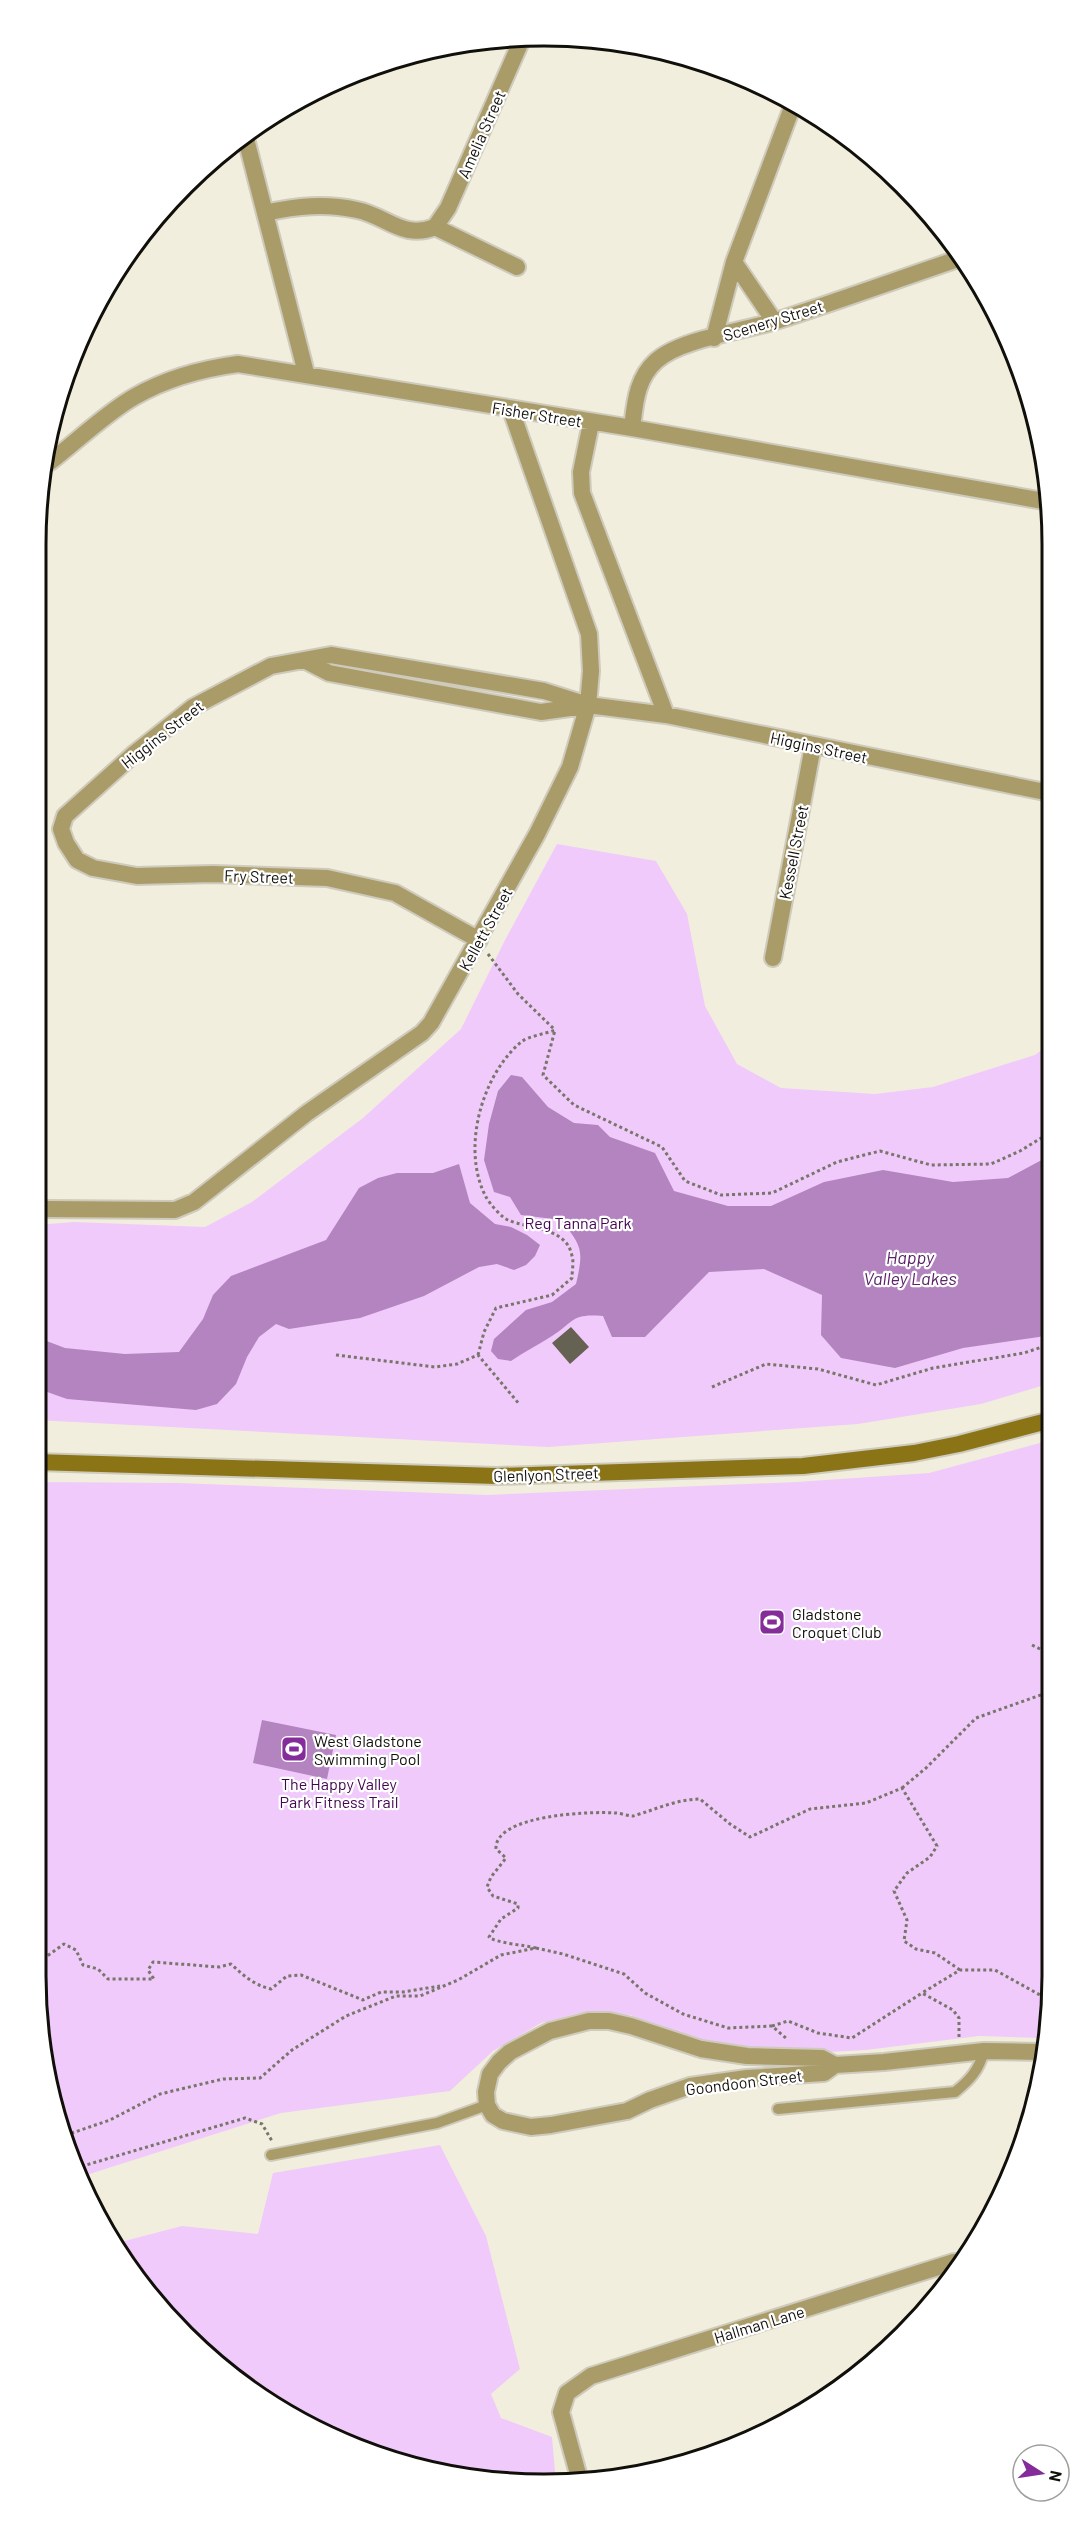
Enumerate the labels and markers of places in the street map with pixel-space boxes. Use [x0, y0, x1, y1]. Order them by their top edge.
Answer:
place label: Gladstone Croquet Club [792, 1604, 882, 1641]
sports icon: Gladstone Croquet Club [757, 1607, 787, 1637]
place label: West Gladstone Swimming Pool [314, 1731, 422, 1768]
sports icon: West Gladstone Swimming Pool [279, 1734, 309, 1764]

